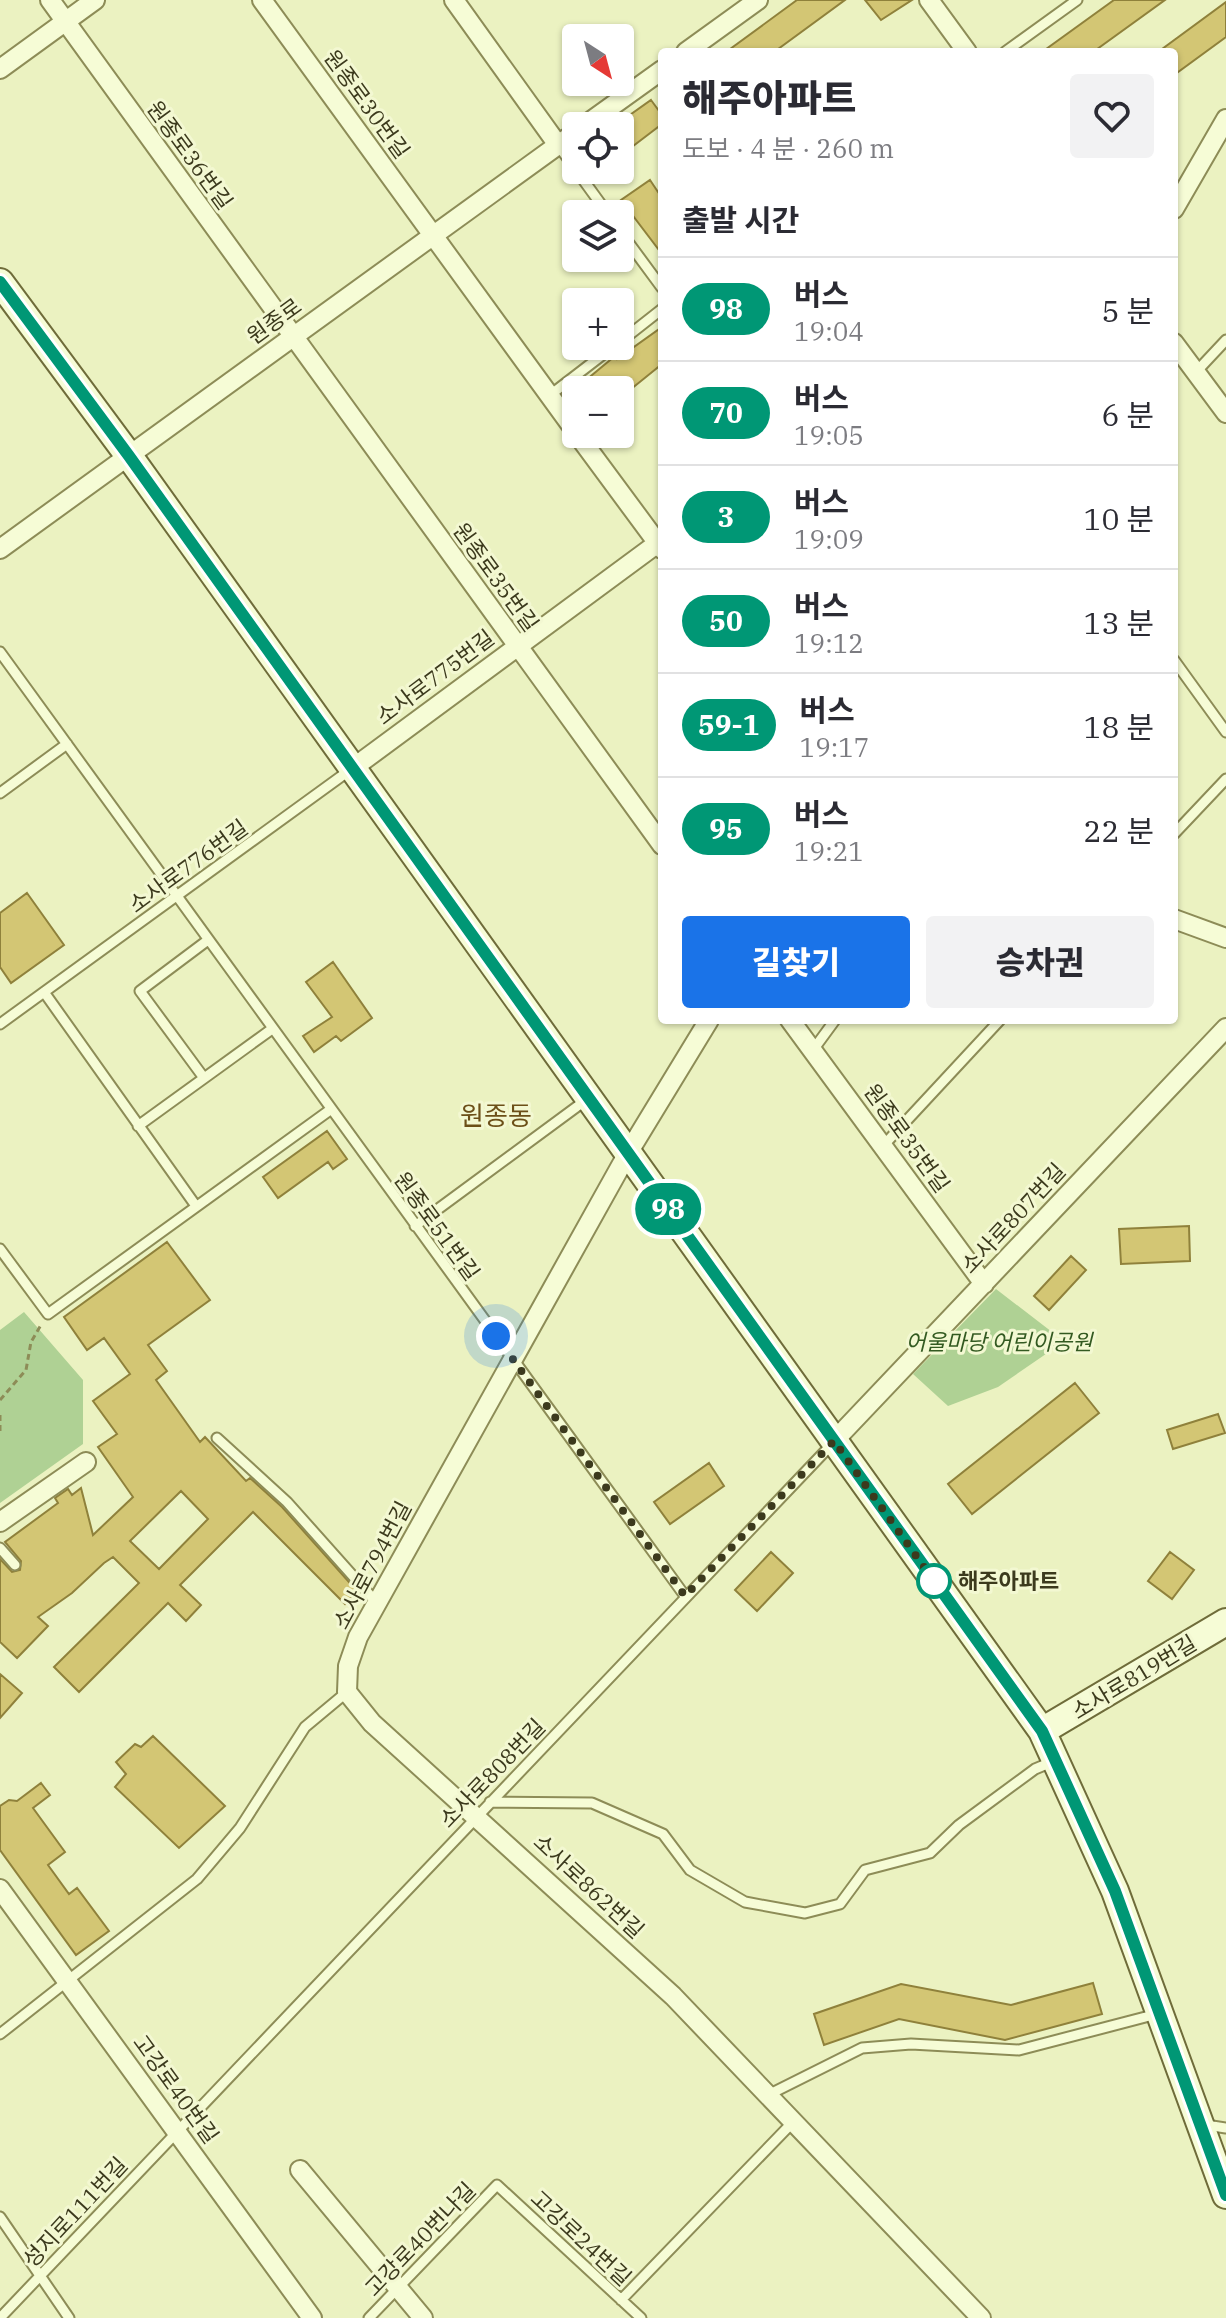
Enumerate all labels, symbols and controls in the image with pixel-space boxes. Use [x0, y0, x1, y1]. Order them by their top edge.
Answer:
north arrow [562, 24, 634, 96]
map controls [562, 24, 634, 448]
street label: 원종로30번길 [318, 44, 417, 164]
text: 해주아파트 [682, 73, 857, 122]
button: heart [1070, 74, 1154, 158]
street label: 원종로36번길 [141, 95, 240, 215]
button: locate [562, 112, 634, 184]
text: 도보 · 4 분 · 260 m [682, 131, 894, 165]
button: layers [562, 200, 634, 272]
text: 출발 시간 [682, 200, 799, 239]
text: 버스 [794, 274, 849, 313]
button: + [562, 288, 634, 360]
text: 98 [709, 290, 743, 327]
street label: 원종로 [241, 291, 307, 350]
text: 5 분 [1101, 291, 1154, 330]
text: 19:04 [794, 314, 864, 348]
button: − [562, 376, 634, 448]
text: 버스 [794, 378, 849, 417]
text: 70 [709, 394, 743, 431]
text: 6 분 [1101, 395, 1154, 434]
text: 19:05 [794, 418, 864, 452]
text: 버스 [794, 482, 849, 521]
text: 3 [718, 498, 734, 535]
text: 10 분 [1083, 499, 1154, 538]
street label: 원종로35번길 [447, 517, 546, 637]
text: 19:09 [794, 522, 864, 556]
text: 버스 [794, 586, 849, 625]
text: 50 [709, 602, 743, 639]
text: 13 분 [1083, 603, 1154, 642]
street label: 소사로775번길 [370, 623, 500, 731]
text: 19:12 [794, 626, 864, 660]
text: 버스 [800, 690, 855, 729]
text: 59-1 [698, 706, 760, 743]
text: 18 분 [1083, 707, 1154, 746]
text: 19:17 [800, 730, 869, 764]
text: 버스 [794, 794, 849, 833]
text: 95 [709, 810, 743, 847]
text: 22 분 [1083, 811, 1154, 850]
street label: 소사로776번길 [122, 812, 253, 919]
text: 19:21 [794, 834, 864, 868]
button: 길찾기 [682, 916, 910, 1008]
button: 승차권 [926, 916, 1154, 1008]
street label: 원종로35번길 [858, 1078, 957, 1198]
district label: 원종동 [460, 1098, 532, 1132]
street label: 소사로807번길 [954, 1156, 1071, 1279]
street label: 원종로51번길 [388, 1166, 487, 1286]
line badge: 98 [632, 1183, 704, 1235]
text: 98 [651, 1190, 685, 1227]
your location [476, 1316, 516, 1356]
park label: 어울마당 어린이공원 [906, 1327, 1094, 1356]
street label: 소사로794번길 [326, 1496, 417, 1634]
marker: 해주아파트 [917, 1564, 951, 1598]
place label: 해주아파트 [958, 1566, 1059, 1595]
street label: 소사로819번길 [1066, 1628, 1202, 1725]
street label: 소사로808번길 [432, 1712, 551, 1833]
street label: 소사로862번길 [528, 1827, 651, 1944]
street label: 고강로40번길 [127, 2029, 226, 2149]
street label: 성지로111번길 [16, 2150, 133, 2273]
street label: 고강로40번나길 [358, 2175, 481, 2302]
street label: 고강로24번길 [525, 2184, 638, 2292]

